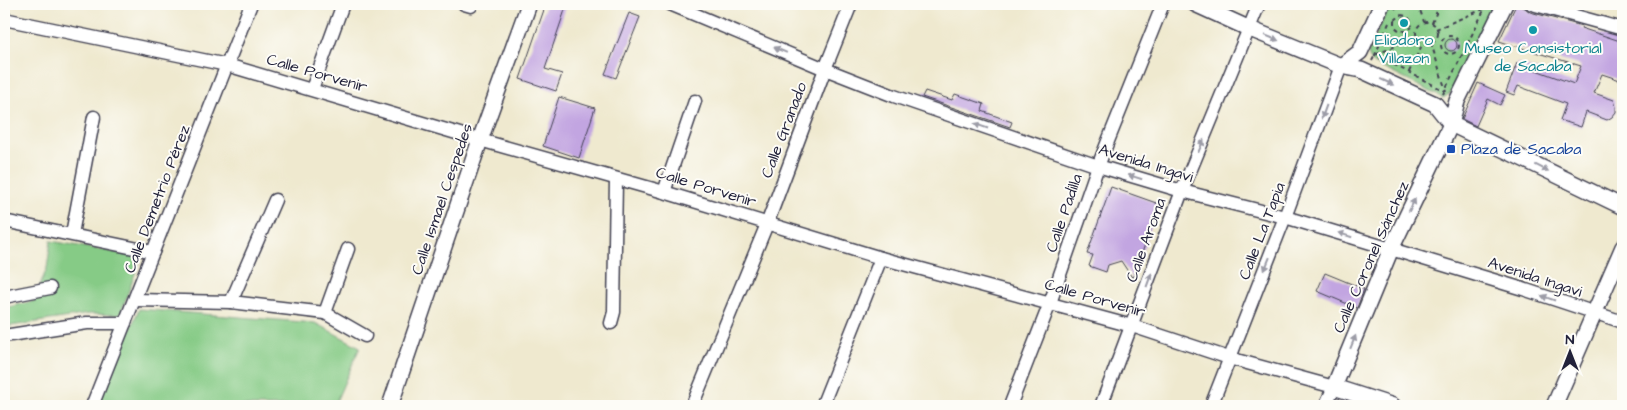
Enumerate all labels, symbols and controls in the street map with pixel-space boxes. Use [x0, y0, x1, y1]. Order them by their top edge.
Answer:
marker: Eliodoro Villazon [1398, 17, 1410, 29]
marker: Museo Consistorial de Sacaba [1527, 24, 1539, 36]
place label: Eliodoro Villazon [1375, 29, 1433, 69]
one-way arrow [1264, 34, 1279, 42]
place label: Museo Consistorial de Sacaba [1464, 37, 1602, 77]
one-way arrow [773, 45, 787, 53]
street label: Calle Porvenir [264, 48, 370, 98]
one-way arrow [1380, 78, 1394, 86]
street label: Calle Granado [756, 79, 812, 181]
one-way arrow [1320, 105, 1328, 120]
street label: Calle Ismael Cespedes [406, 120, 478, 278]
street label: Calle Demetrio Pérez [119, 122, 195, 276]
one-way arrow [974, 122, 989, 129]
street label: Avenida Ingavi [1096, 138, 1197, 189]
one-way arrow [1197, 138, 1205, 153]
place label: Plaza de Sacaba [1461, 138, 1581, 160]
marker: Plaza de Sacaba [1445, 143, 1457, 155]
street label: Calle Porvenir [653, 161, 759, 213]
one-way arrow [1535, 164, 1549, 172]
street label: Calle Padilla [1040, 171, 1088, 255]
one-way arrow [1128, 173, 1143, 181]
street label: Calle Coronel Sánchez [1328, 177, 1415, 337]
street label: Calle La Tapia [1233, 179, 1291, 283]
street label: Calle Aroma [1121, 195, 1171, 285]
one-way arrow [1408, 198, 1416, 212]
one-way arrow [1337, 231, 1352, 239]
street label: Avenida Ingavi [1485, 251, 1586, 304]
one-way arrow [1262, 257, 1270, 271]
one-way arrow [1145, 272, 1153, 287]
street label: Calle Porvenir [1042, 273, 1148, 323]
one-way arrow [1540, 294, 1555, 302]
north arrow [1544, 328, 1594, 378]
text: N [1566, 330, 1575, 350]
one-way arrow [1349, 335, 1357, 349]

